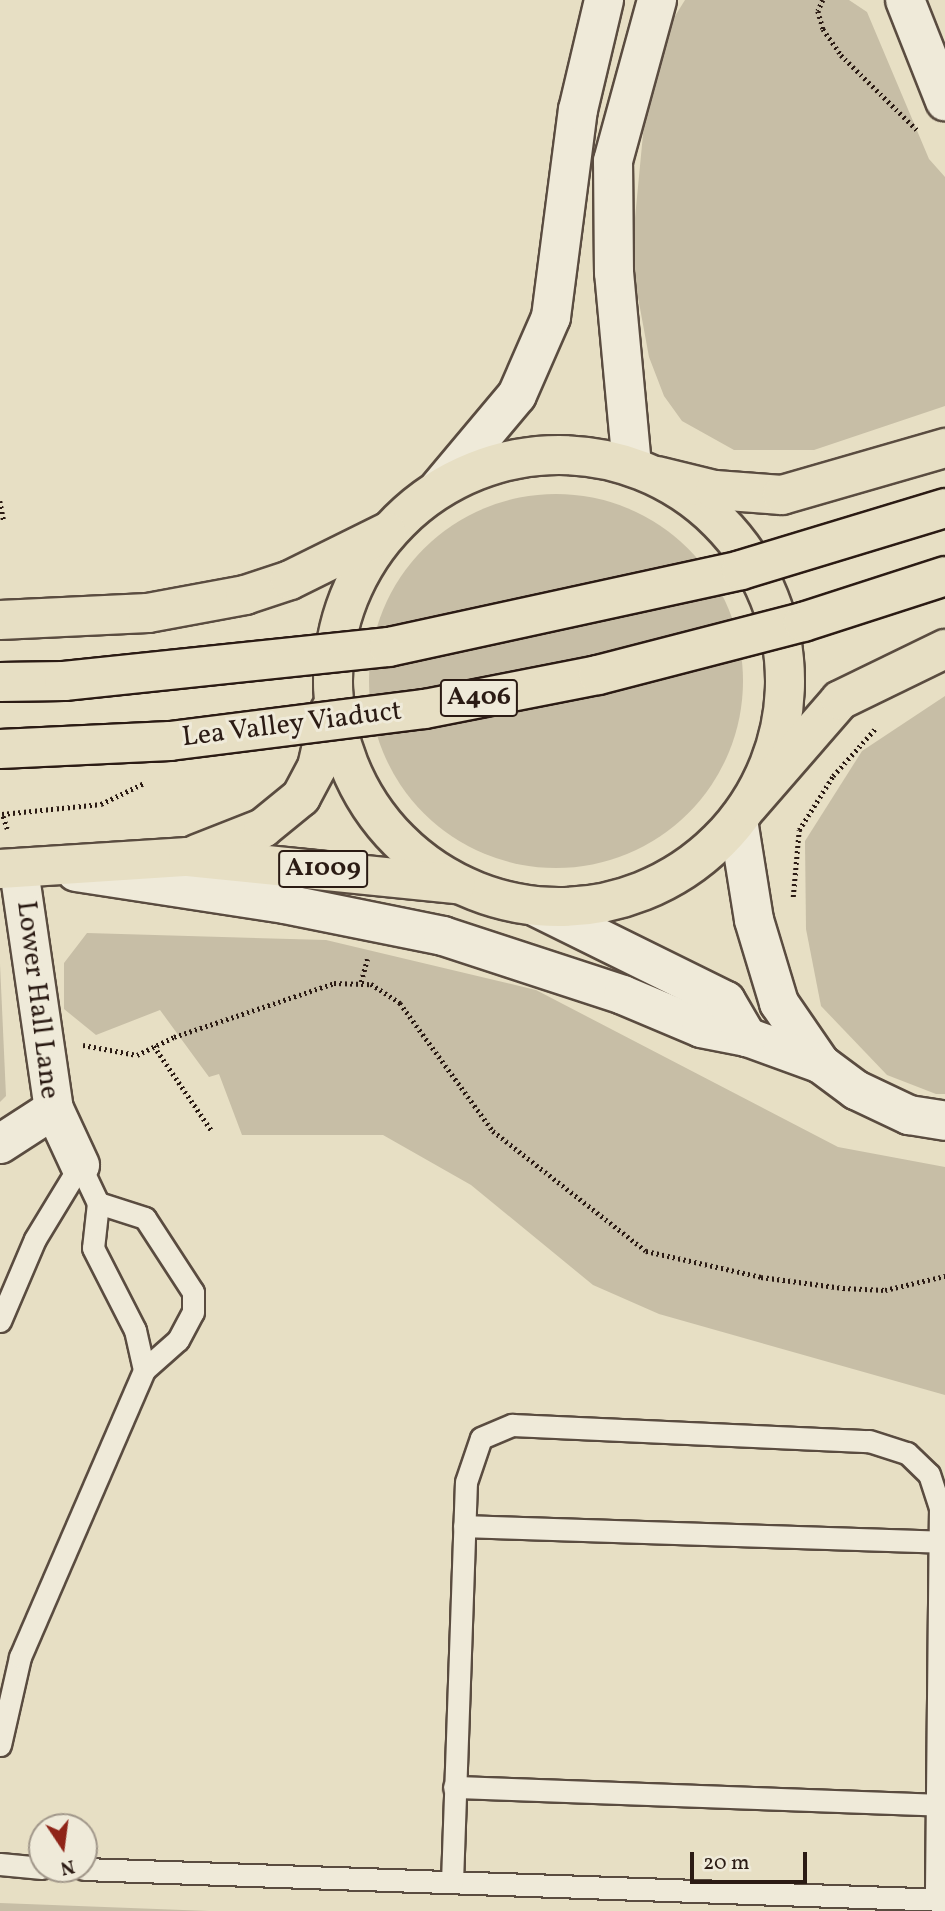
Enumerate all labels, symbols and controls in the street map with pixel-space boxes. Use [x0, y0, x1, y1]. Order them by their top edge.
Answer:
road number: A406 [439, 676, 519, 720]
street label: Lea Valley Viaduct [179, 695, 405, 755]
road number: A1009 [278, 846, 368, 891]
street label: Lower Hall Lane [8, 899, 66, 1101]
north arrow [28, 1813, 98, 1883]
scale bar [693, 1838, 810, 1882]
text: 20 m [703, 1849, 749, 1878]
text: N [58, 1852, 77, 1881]

